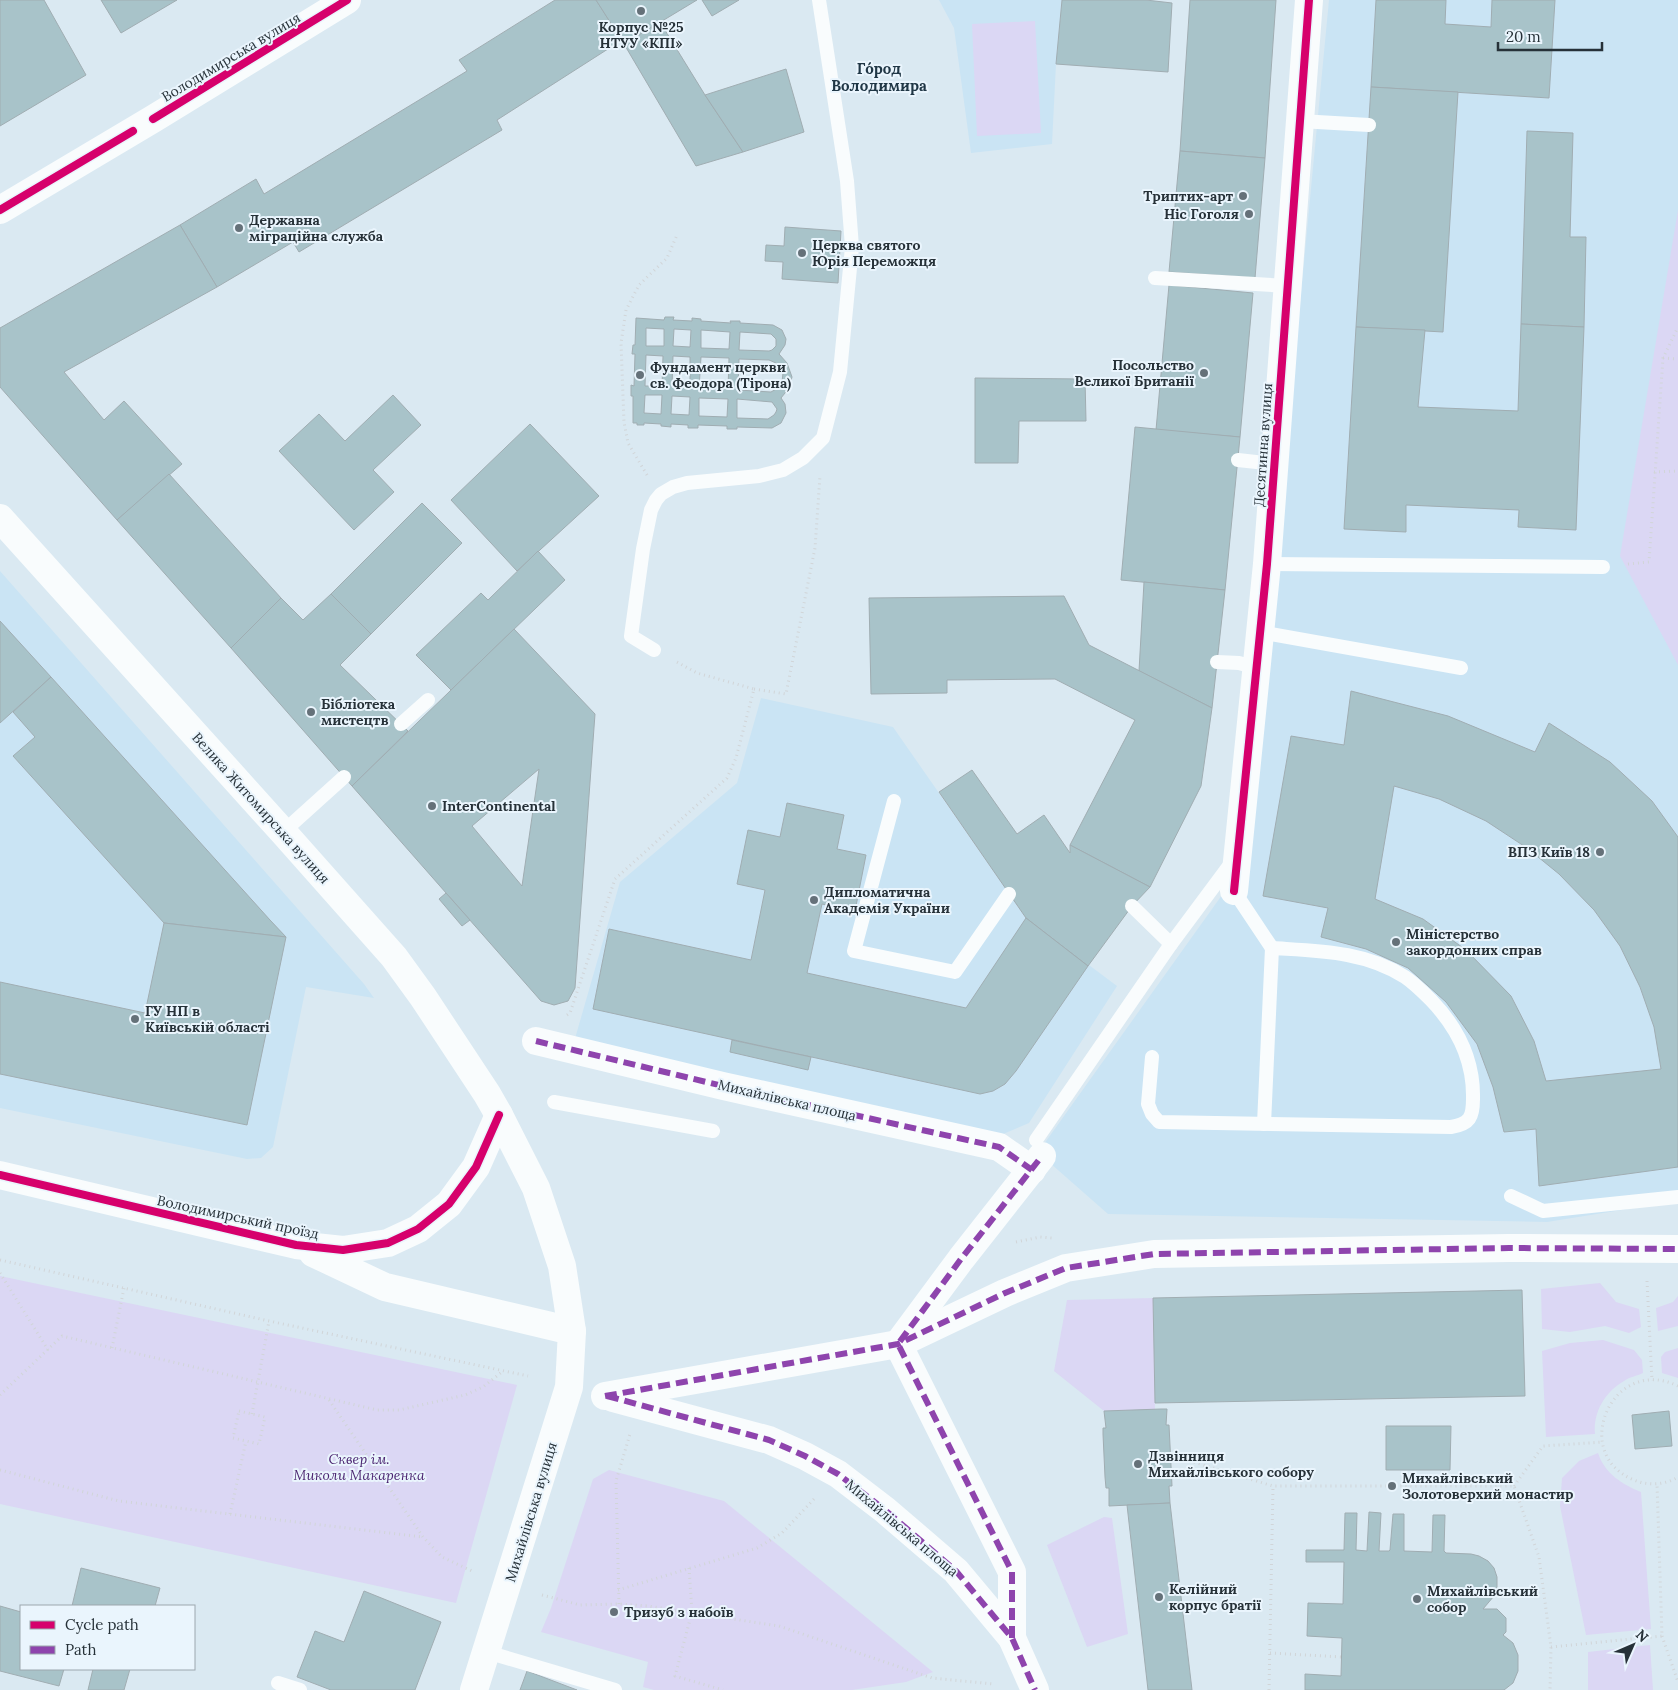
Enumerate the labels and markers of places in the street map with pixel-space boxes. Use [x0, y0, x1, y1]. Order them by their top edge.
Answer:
marker: Корпус №25 НТУУ «КПІ» [635, 5, 647, 17]
place label: Корпус №25 НТУУ «КПІ» [598, 18, 684, 52]
place label: Триптих-арт [1143, 187, 1234, 205]
marker: Триптих-арт [1237, 190, 1249, 202]
place label: Ніс Гоголя [1164, 205, 1239, 223]
marker: Ніс Гоголя [1243, 208, 1255, 220]
place label: Державна міграційна служба [249, 211, 384, 245]
marker: Державна міграційна служба [233, 222, 245, 234]
place label: Церква святого Юрія Переможця [812, 236, 936, 270]
marker: Церква святого Юрія Переможця [796, 247, 808, 259]
place label: Посольство Великої Британії [1074, 356, 1194, 390]
place label: Фундамент церкви св. Феодора (Тірона) [650, 358, 791, 392]
marker: Посольство Великої Британії [1198, 367, 1210, 379]
marker: Фундамент церкви св. Феодора (Тірона) [634, 369, 646, 381]
place label: Бібліотека мистецтв [321, 695, 396, 729]
marker: Бібліотека мистецтв [305, 706, 317, 718]
place label: InterContinental [442, 797, 556, 815]
marker: InterContinental [426, 800, 438, 812]
place label: ВПЗ Київ 18 [1508, 843, 1590, 861]
marker: ВПЗ Київ 18 [1594, 846, 1606, 858]
place label: Дипломатична Академія України [824, 883, 950, 917]
marker: Дипломатична Академія України [808, 894, 820, 906]
place label: Міністерство закордонних справ [1406, 925, 1542, 959]
marker: Міністерство закордонних справ [1390, 936, 1402, 948]
place label: ГУ НП в Київській області [145, 1002, 270, 1036]
marker: ГУ НП в Київській області [129, 1013, 141, 1025]
place label: Дзвінниця Михайлівського собору [1148, 1447, 1314, 1481]
marker: Дзвінниця Михайлівського собору [1132, 1458, 1144, 1470]
place label: Михайлівський Золотоверхий монастир [1402, 1469, 1573, 1503]
marker: Михайлівський Золотоверхий монастир [1386, 1480, 1398, 1492]
place label: Келійний корпус братії [1169, 1580, 1262, 1614]
place label: Михайлівський собор [1427, 1582, 1538, 1616]
marker: Келійний корпус братії [1153, 1591, 1165, 1603]
marker: Михайлівський собор [1411, 1593, 1423, 1605]
place label: Тризуб з набоїв [624, 1603, 734, 1621]
marker: Тризуб з набоїв [608, 1606, 620, 1618]

